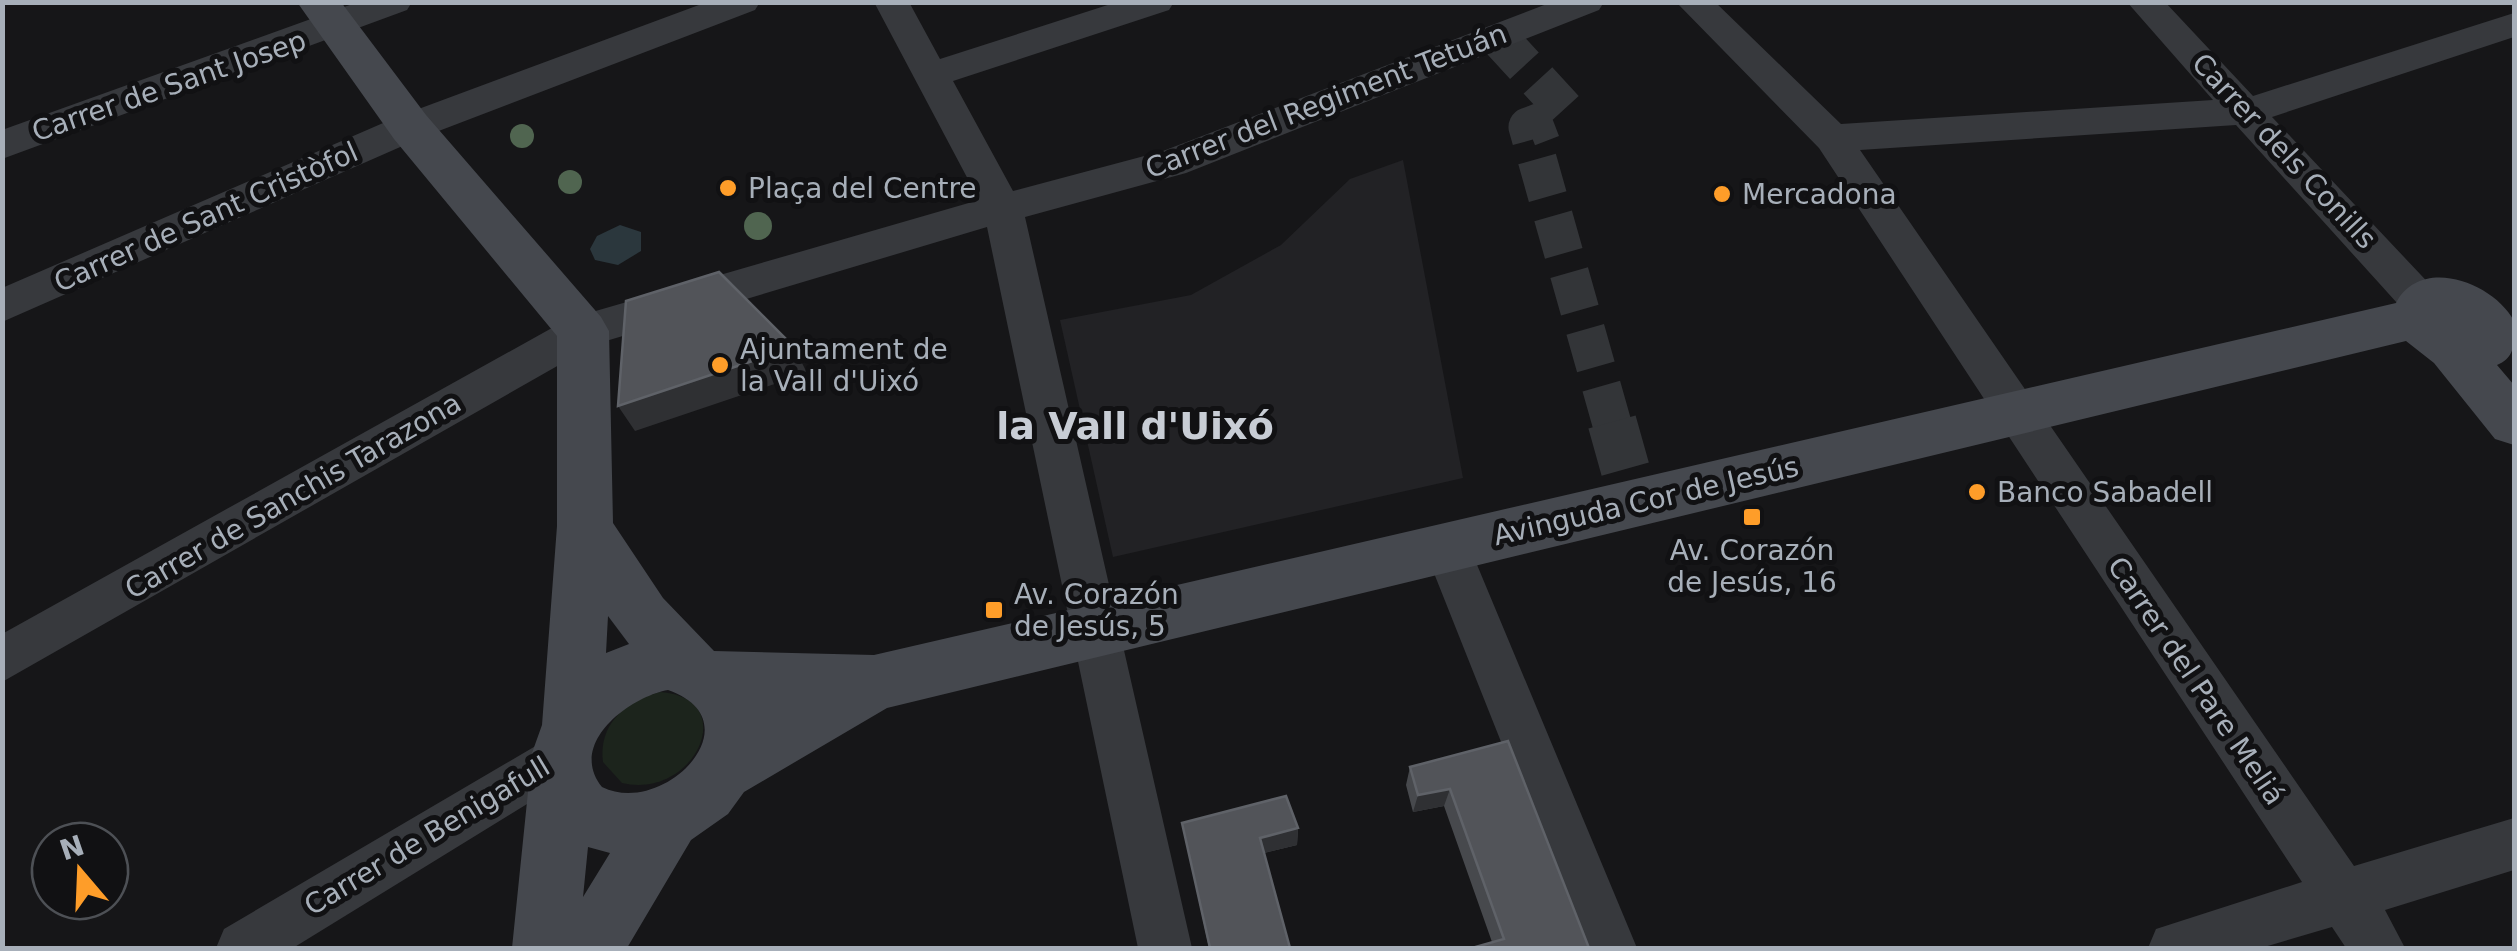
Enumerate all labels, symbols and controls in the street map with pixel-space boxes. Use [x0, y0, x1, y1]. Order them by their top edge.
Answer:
street label: Carrer del Regiment Tetuán [1141, 17, 1511, 185]
street label: Carrer de Sant Josep [28, 24, 310, 148]
street label: Carrer dels Conills [2185, 47, 2383, 255]
street label: Carrer de Sant Cristòfol [49, 135, 363, 299]
place label: Plaça del Centre [748, 172, 977, 205]
marker: Plaça del Centre [717, 177, 739, 199]
place label: Mercadona [1742, 178, 1897, 211]
marker: Mercadona [1711, 183, 1733, 205]
place label: Ajuntament de la Vall d'Uixó [740, 333, 948, 398]
marker: Ajuntament de la Vall d'Uixó [709, 354, 731, 376]
street label: Carrer de Sanchis Tarazona [119, 386, 467, 606]
district label: la Vall d'Uixó [996, 404, 1274, 448]
street label: Avinguda Cor de Jesús [1490, 450, 1802, 552]
place label: Banco Sabadell [1997, 476, 2213, 509]
marker: Banco Sabadell [1966, 481, 1988, 503]
marker: Av. Corazón de Jesús, 16 [1741, 506, 1763, 528]
place label: Av. Corazón de Jesús, 16 [1667, 534, 1837, 599]
street label: Carrer del Pare Meliá [2101, 551, 2291, 811]
place label: Av. Corazón de Jesús, 5 [1014, 578, 1179, 643]
marker: Av. Corazón de Jesús, 5 [983, 599, 1005, 621]
street label: Carrer de Benigafull [298, 750, 556, 922]
north arrow [30, 821, 130, 921]
text: N [56, 828, 88, 867]

